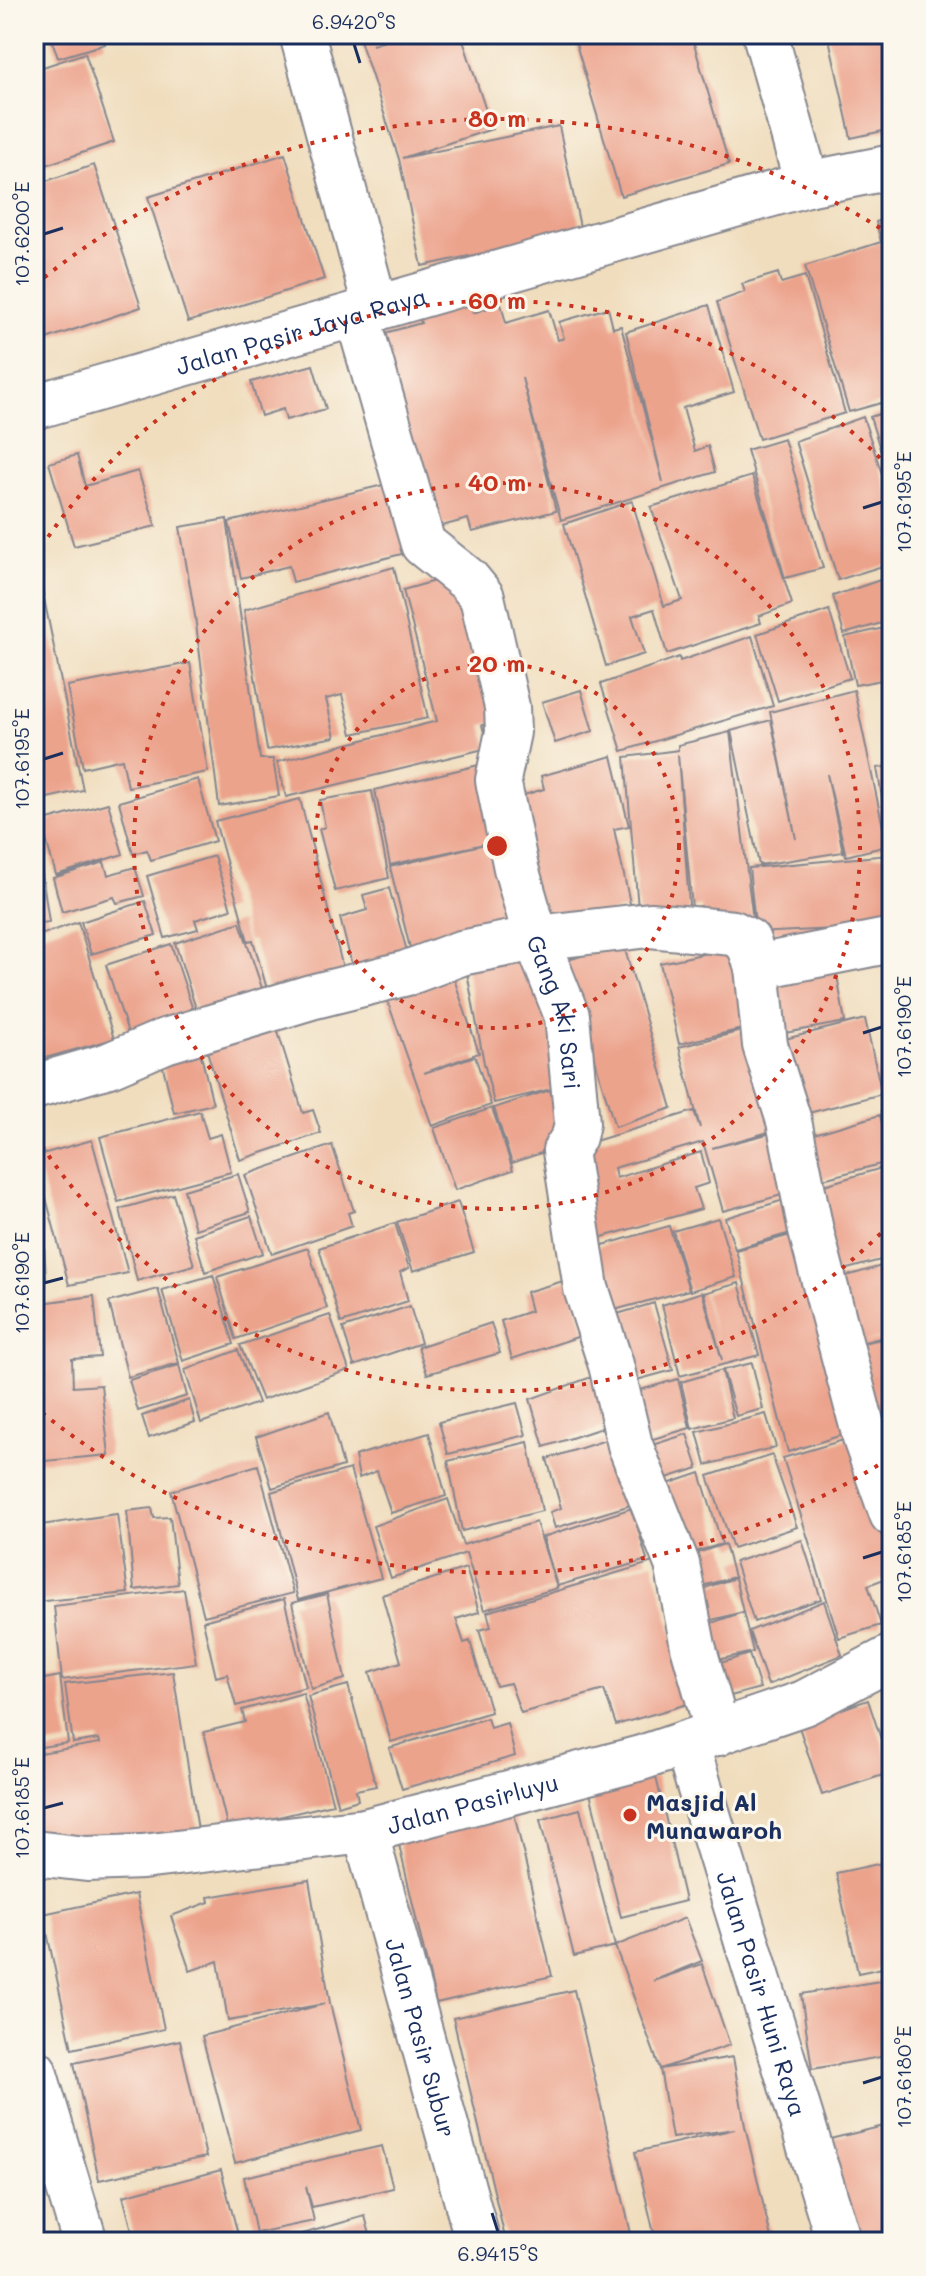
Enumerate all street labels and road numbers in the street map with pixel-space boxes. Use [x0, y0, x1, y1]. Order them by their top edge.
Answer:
street label: Jalan Pasir Jaya Raya [172, 279, 430, 381]
street label: Gang Aki Sari [521, 930, 589, 1091]
street label: Jalan Pasirluyu [384, 1765, 561, 1840]
street label: Jalan Pasir Huni Raya [711, 1867, 815, 2120]
street label: Jalan Pasir Subur [380, 1934, 464, 2141]

